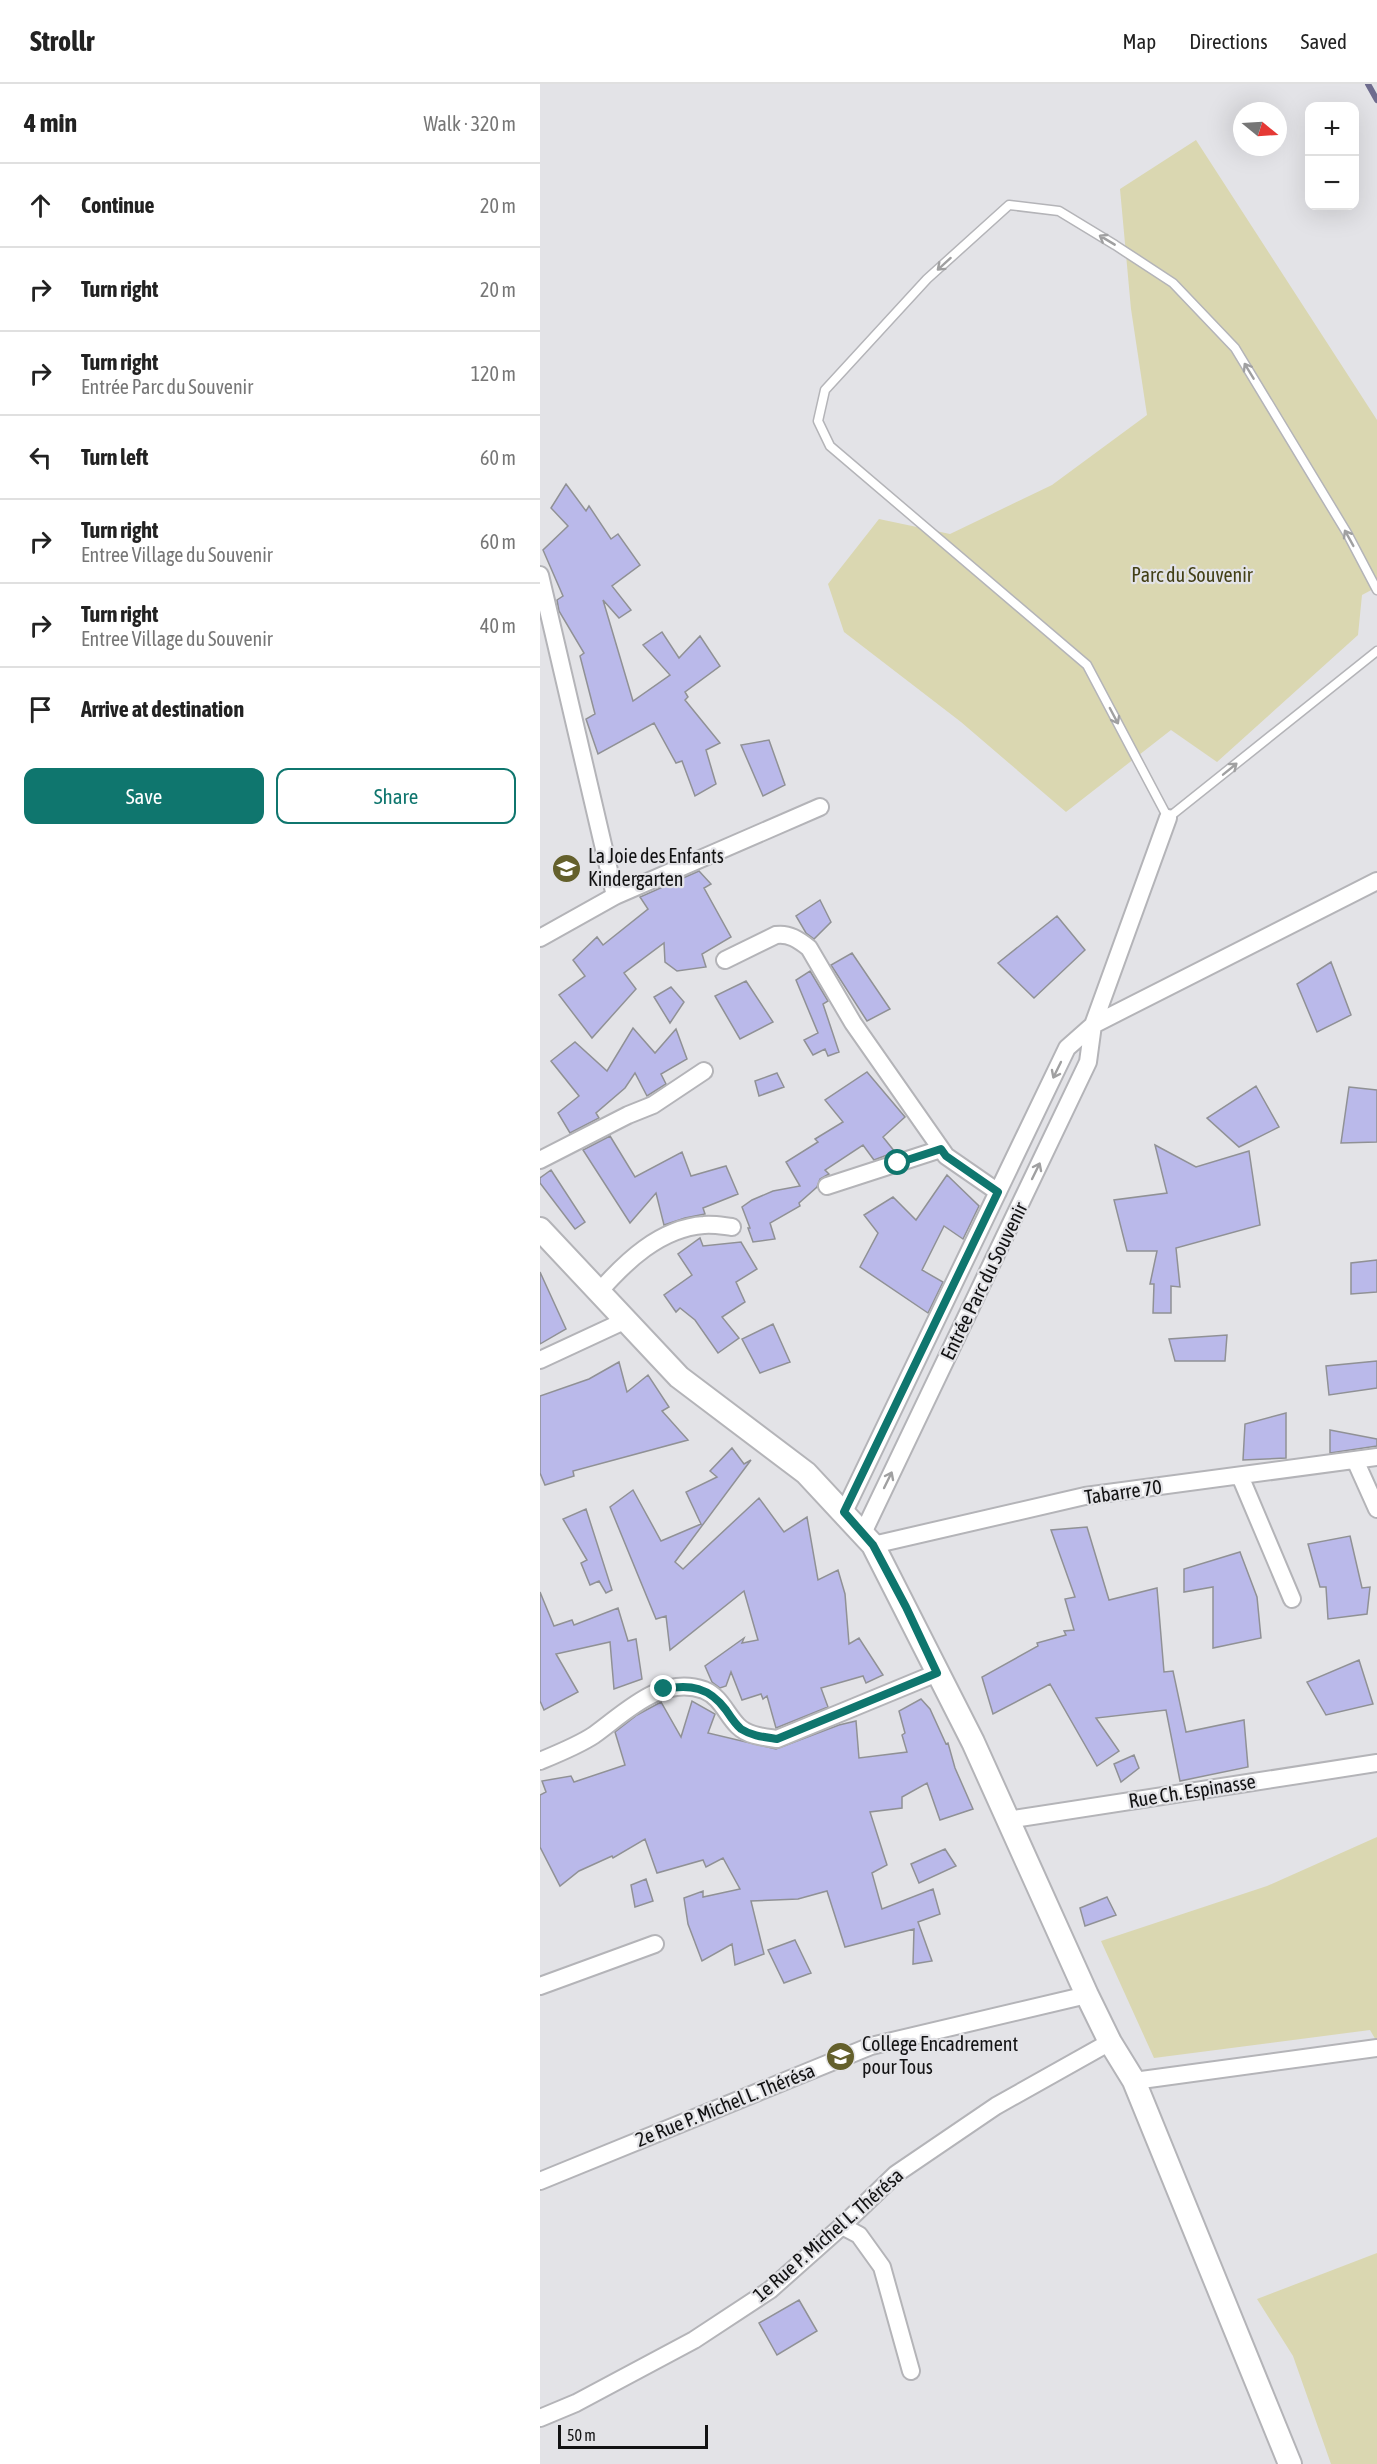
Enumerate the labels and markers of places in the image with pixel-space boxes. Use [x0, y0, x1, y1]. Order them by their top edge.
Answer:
place label: La Joie des Enfants Kindergarten [588, 844, 724, 890]
school or university icon: La Joie des Enfants Kindergarten [551, 852, 583, 884]
place label: College Encadrement pour Tous [862, 2032, 1018, 2078]
school or university icon: College Encadrement pour Tous [825, 2040, 857, 2072]

